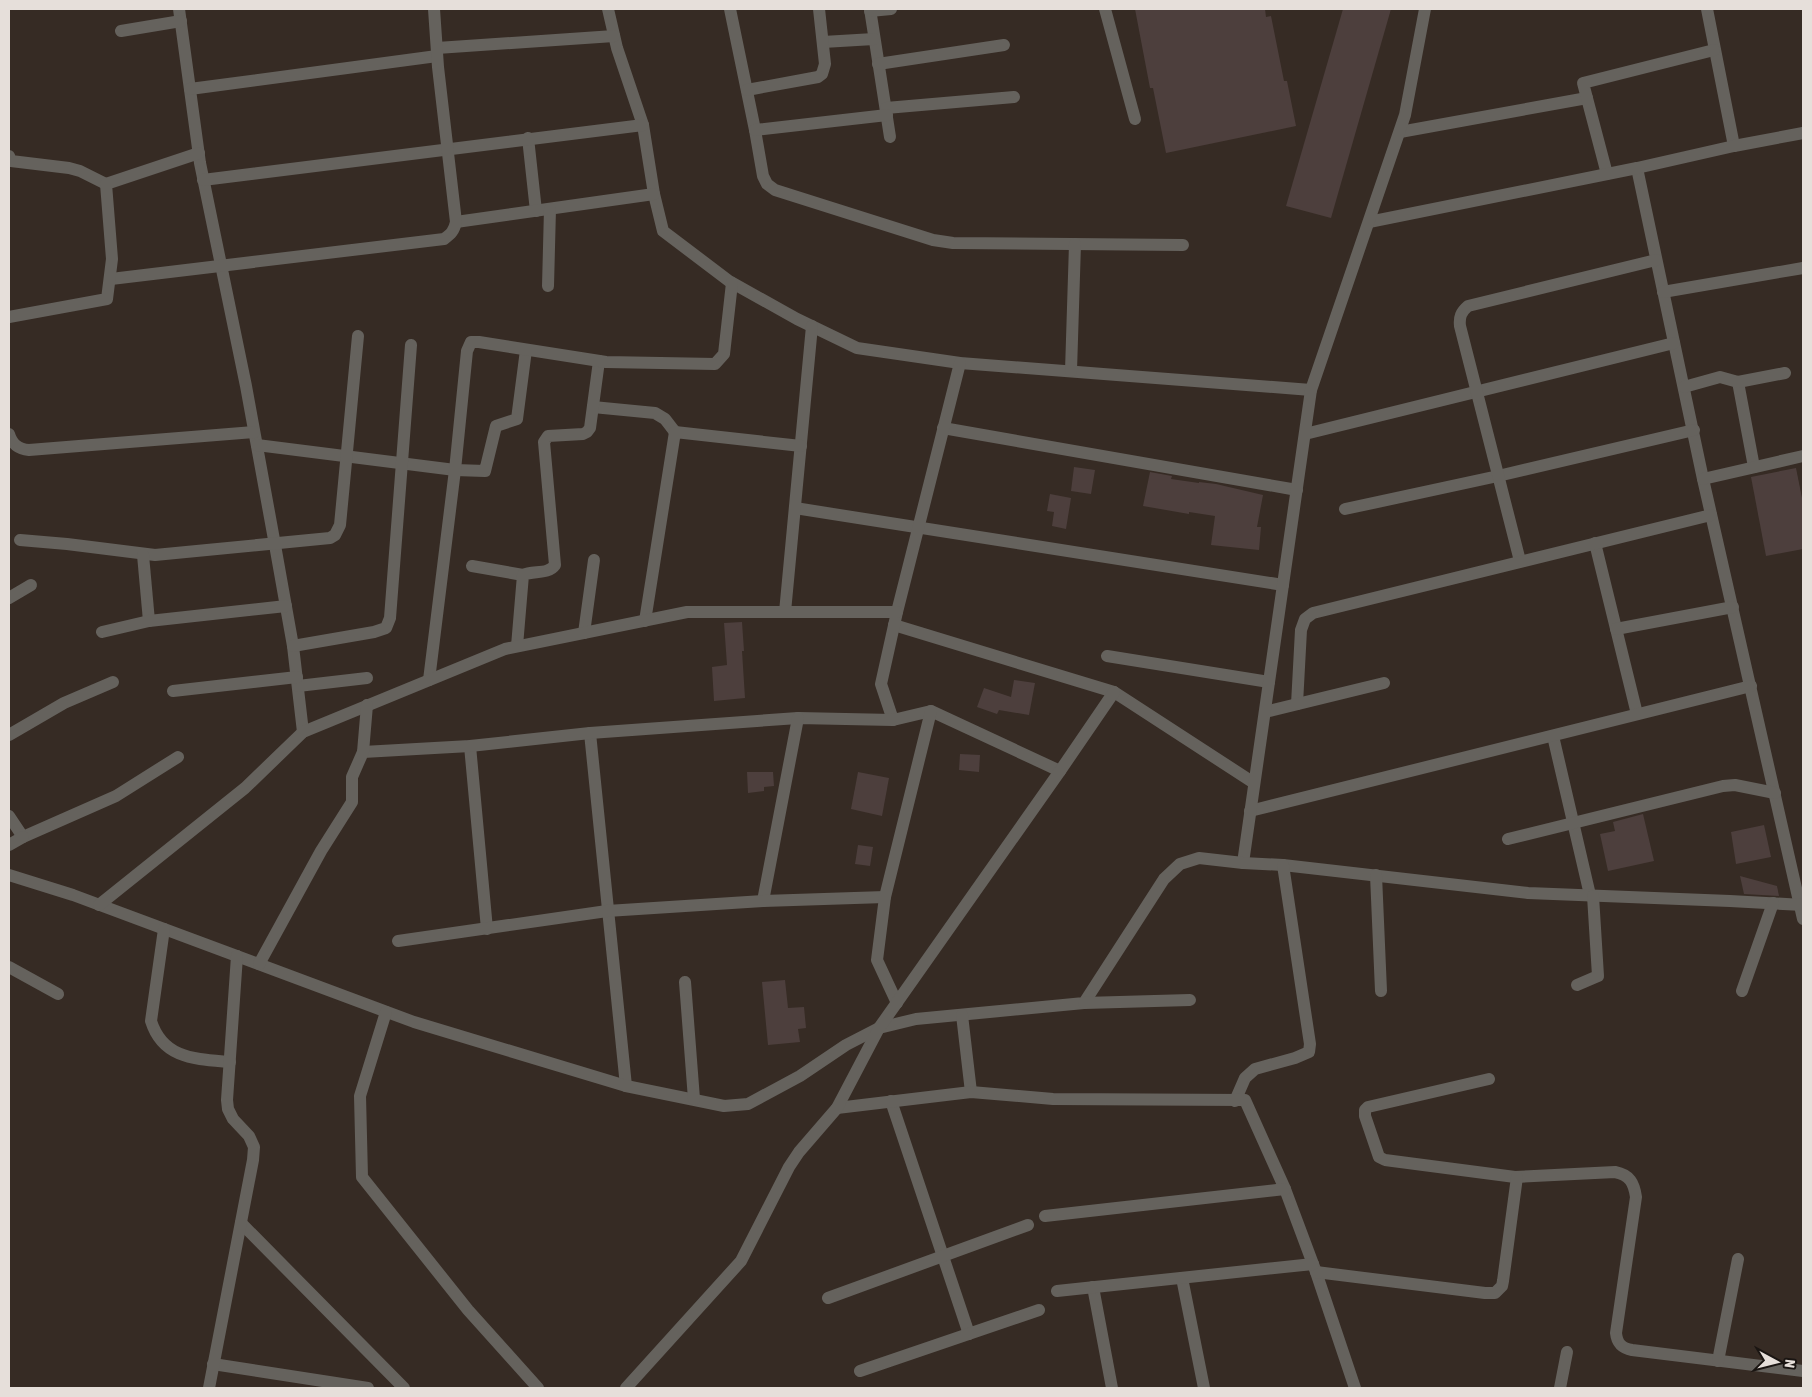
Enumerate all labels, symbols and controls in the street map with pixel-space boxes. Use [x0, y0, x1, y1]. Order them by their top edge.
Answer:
north arrow [1752, 1337, 1802, 1387]
text: N [1781, 1359, 1798, 1369]

